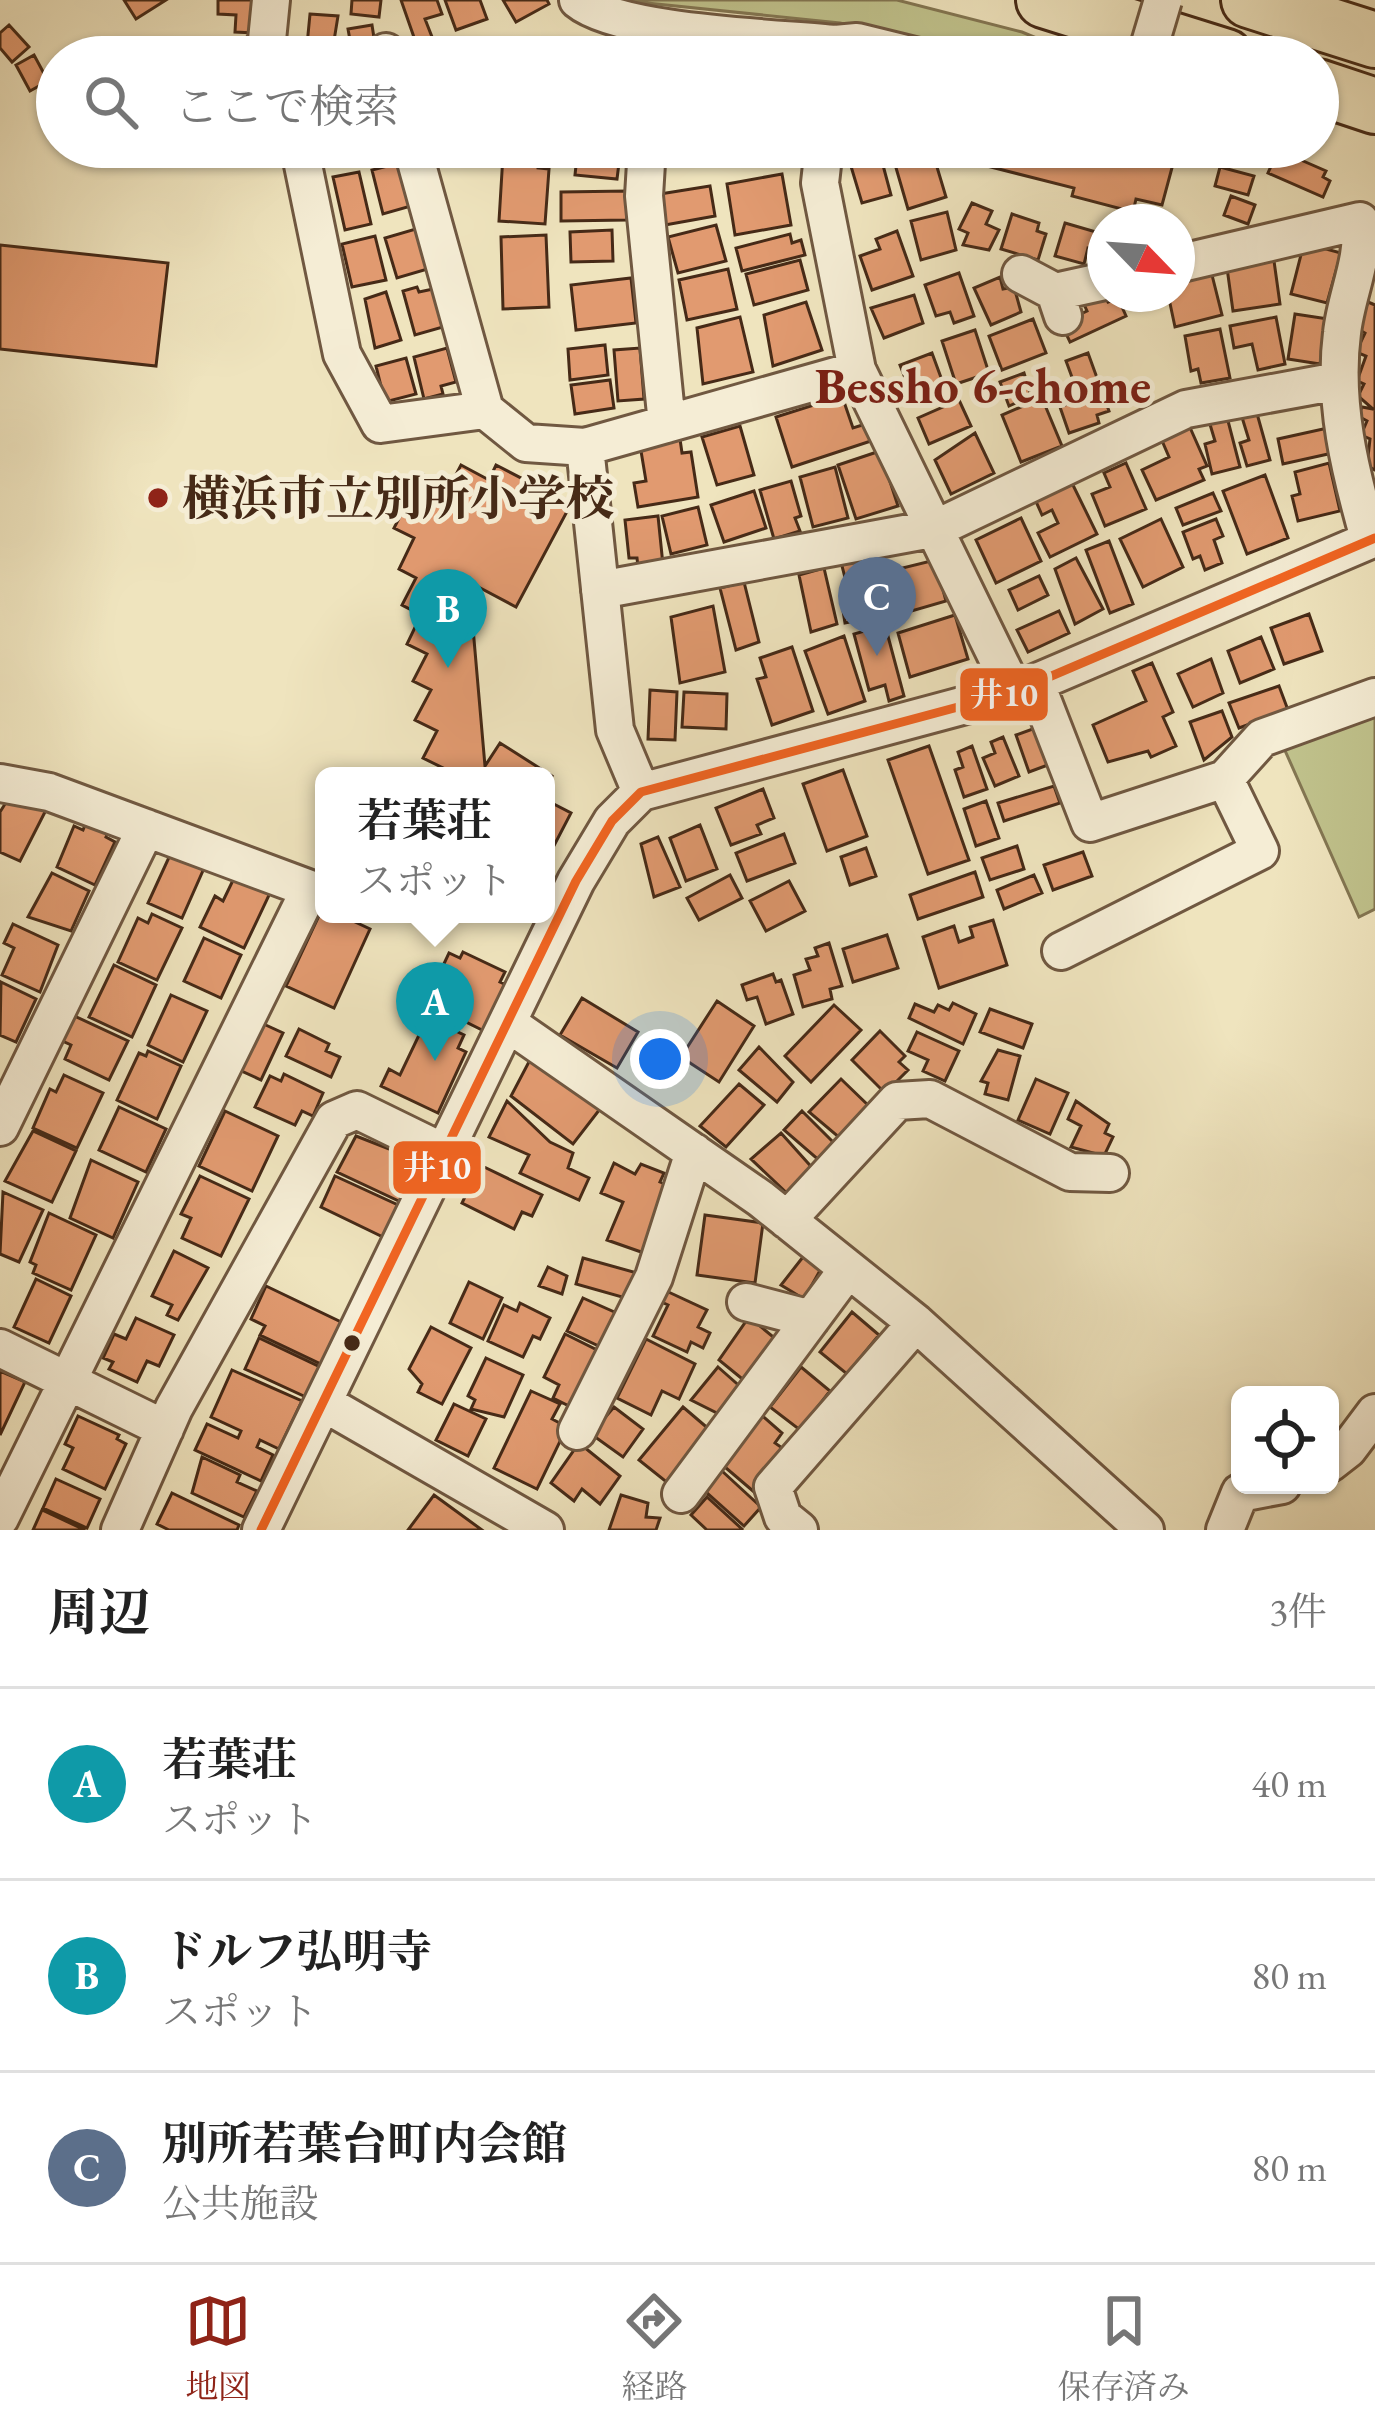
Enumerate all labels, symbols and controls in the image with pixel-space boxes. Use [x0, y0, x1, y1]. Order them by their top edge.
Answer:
search box [36, 36, 1339, 168]
icon: search [78, 69, 144, 135]
text: ここで検索 [174, 77, 399, 135]
north arrow [1087, 204, 1195, 312]
district label: Bessho 6-chome [815, 352, 1151, 418]
place label: 横浜市立別所小学校 [182, 467, 614, 529]
marker: 横浜市立別所小学校 [145, 485, 171, 511]
pin: C [838, 557, 916, 656]
pin: B [409, 569, 487, 668]
line badge: 井10 [958, 666, 1050, 723]
text: 井10 [970, 673, 1038, 716]
popup [315, 767, 555, 923]
text: 若葉荘 [357, 791, 492, 849]
text: スポット [357, 855, 513, 906]
pin: A [396, 962, 474, 1061]
your location [630, 1029, 690, 1089]
line badge: 井10 [391, 1139, 483, 1196]
text: 井10 [403, 1146, 471, 1189]
unlabelled marker [341, 1332, 363, 1354]
map controls [1231, 1386, 1339, 1494]
button: locate [1231, 1386, 1339, 1494]
text: 周辺 [48, 1579, 150, 1645]
text: 3件 [1269, 1586, 1327, 1637]
text: 若葉荘 [162, 1730, 297, 1788]
text: A [73, 1758, 101, 1809]
text: 40 m [1251, 1758, 1327, 1809]
text: スポット [162, 1794, 318, 1845]
text: ドルフ弘明寺 [162, 1922, 432, 1980]
text: B [75, 1950, 99, 2001]
text: 80 m [1251, 1950, 1327, 2001]
text: スポット [162, 1986, 318, 2037]
text: 別所若葉台町内会館 [162, 2114, 567, 2172]
text: C [73, 2142, 101, 2193]
text: 80 m [1251, 2142, 1327, 2193]
text: 公共施設 [162, 2178, 318, 2229]
tab: 地図 [185, 2288, 251, 2408]
tab: 経路 [621, 2288, 687, 2408]
tab: 保存済み [1058, 2288, 1190, 2408]

